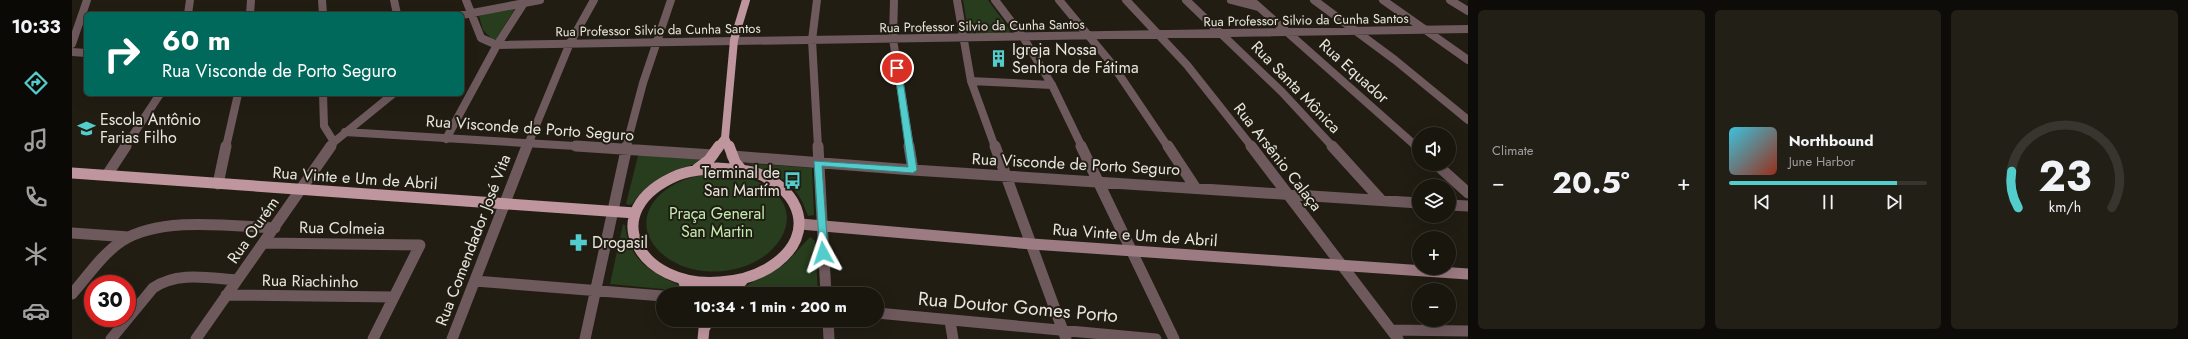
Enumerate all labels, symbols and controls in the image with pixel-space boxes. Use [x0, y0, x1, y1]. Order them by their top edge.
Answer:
street label: Rua Professor Silvio da Cunha Santos [1203, 9, 1409, 31]
text: 10:33 [11, 14, 61, 40]
street label: Rua Professor Silvio da Cunha Santos [879, 15, 1085, 37]
street label: Rua Professor Silvio da Cunha Santos [555, 19, 761, 41]
text: 60 m [162, 20, 231, 61]
icon: right [96, 28, 148, 80]
street label: Rua Equador [1314, 33, 1394, 109]
street label: Rua Santa Mônica [1246, 36, 1346, 138]
place label: Igreja Nossa Senhora de Fátima [1012, 38, 1139, 79]
building icon: Igreja Nossa Senhora de Fátima [989, 48, 1009, 68]
pin [880, 51, 914, 85]
icon: arrive [886, 57, 908, 79]
text: Rua Visconde de Porto Seguro [162, 58, 397, 84]
icon: directions [22, 69, 50, 97]
street label: Rua Arsênio Calaça [1228, 98, 1328, 216]
place label: Escola Antônio Farias Filho [100, 108, 201, 149]
street label: Rua Visconde de Porto Seguro [425, 109, 635, 147]
school or university icon: Escola Antônio Farias Filho [77, 118, 97, 138]
icon: music [22, 126, 50, 154]
map controls [1412, 127, 1456, 327]
button: sound [1412, 127, 1456, 171]
text: Northbound [1789, 130, 1874, 152]
text: Climate [1492, 141, 1533, 160]
text: 23 [2038, 145, 2091, 206]
street label: Rua Visconde de Porto Seguro [971, 147, 1181, 181]
street label: Rua Comendador José Vita [430, 151, 516, 329]
text: June Harbor [1789, 152, 1855, 171]
street label: Rua Vinte e Um de Abril [272, 161, 438, 195]
place label: Terminal de San Martím [702, 161, 780, 202]
text: 20.5° [1552, 161, 1630, 204]
text: − [1492, 166, 1505, 198]
text: + [1677, 166, 1691, 198]
bus stop icon: Terminal de San Martím [783, 171, 803, 191]
button: layers [1412, 179, 1456, 223]
icon: phone [22, 183, 50, 211]
icon: previous [1751, 191, 1773, 213]
icon: pause [1817, 191, 1839, 213]
icon: next [1883, 191, 1905, 213]
street label: Rua Ourém [222, 192, 284, 268]
text: km/h [2049, 196, 2081, 216]
park label: Praça General San Martin [669, 202, 765, 243]
street label: Rua Colmeia [299, 216, 385, 240]
street label: Rua Vinte e Um de Abril [1052, 218, 1218, 252]
place label: Drogasil [592, 231, 648, 254]
button: + [1412, 231, 1456, 275]
pharmacy icon: Drogasil [569, 232, 589, 252]
position arrow [802, 232, 844, 274]
icon: climate [22, 240, 50, 268]
street label: Rua Riachinho [262, 269, 359, 293]
speed limit sign: 30 [84, 275, 136, 327]
button: − [1412, 283, 1456, 327]
street label: Rua Doutor Gomes Porto [917, 285, 1119, 329]
text: 10:34 · 1 min · 200 m [693, 296, 847, 318]
icon: car [22, 297, 50, 325]

